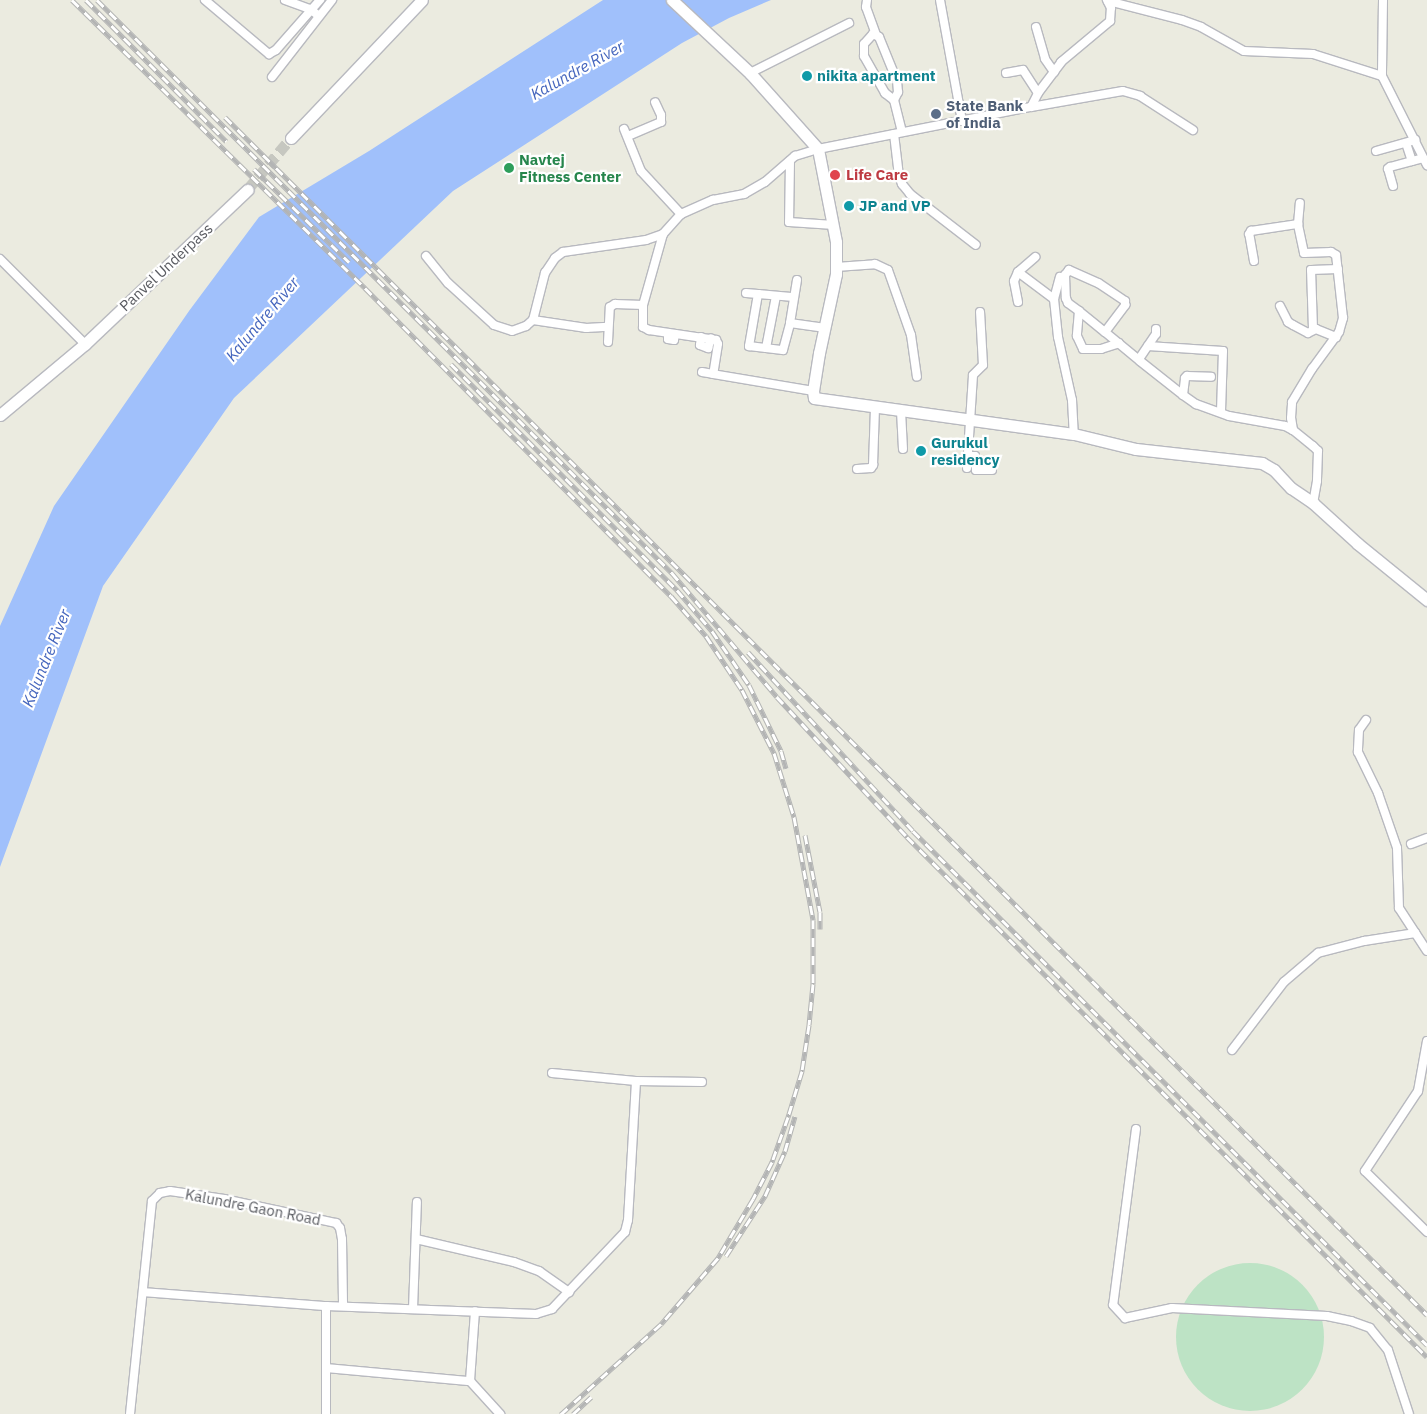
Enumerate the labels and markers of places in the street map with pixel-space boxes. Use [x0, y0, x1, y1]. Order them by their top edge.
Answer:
place label: nikita apartment [817, 67, 936, 85]
marker: nikita apartment [801, 70, 813, 82]
place label: State Bank of India [946, 96, 1023, 131]
marker: State Bank of India [930, 108, 942, 120]
place label: Navtej Fitness Center [519, 150, 621, 185]
marker: Navtej Fitness Center [503, 162, 515, 174]
place label: Life Care [846, 166, 908, 184]
marker: Life Care [828, 168, 842, 182]
place label: JP and VP [859, 197, 930, 215]
marker: JP and VP [843, 200, 855, 212]
place label: Gurukul residency [931, 433, 1000, 468]
marker: Gurukul residency [915, 445, 927, 457]

